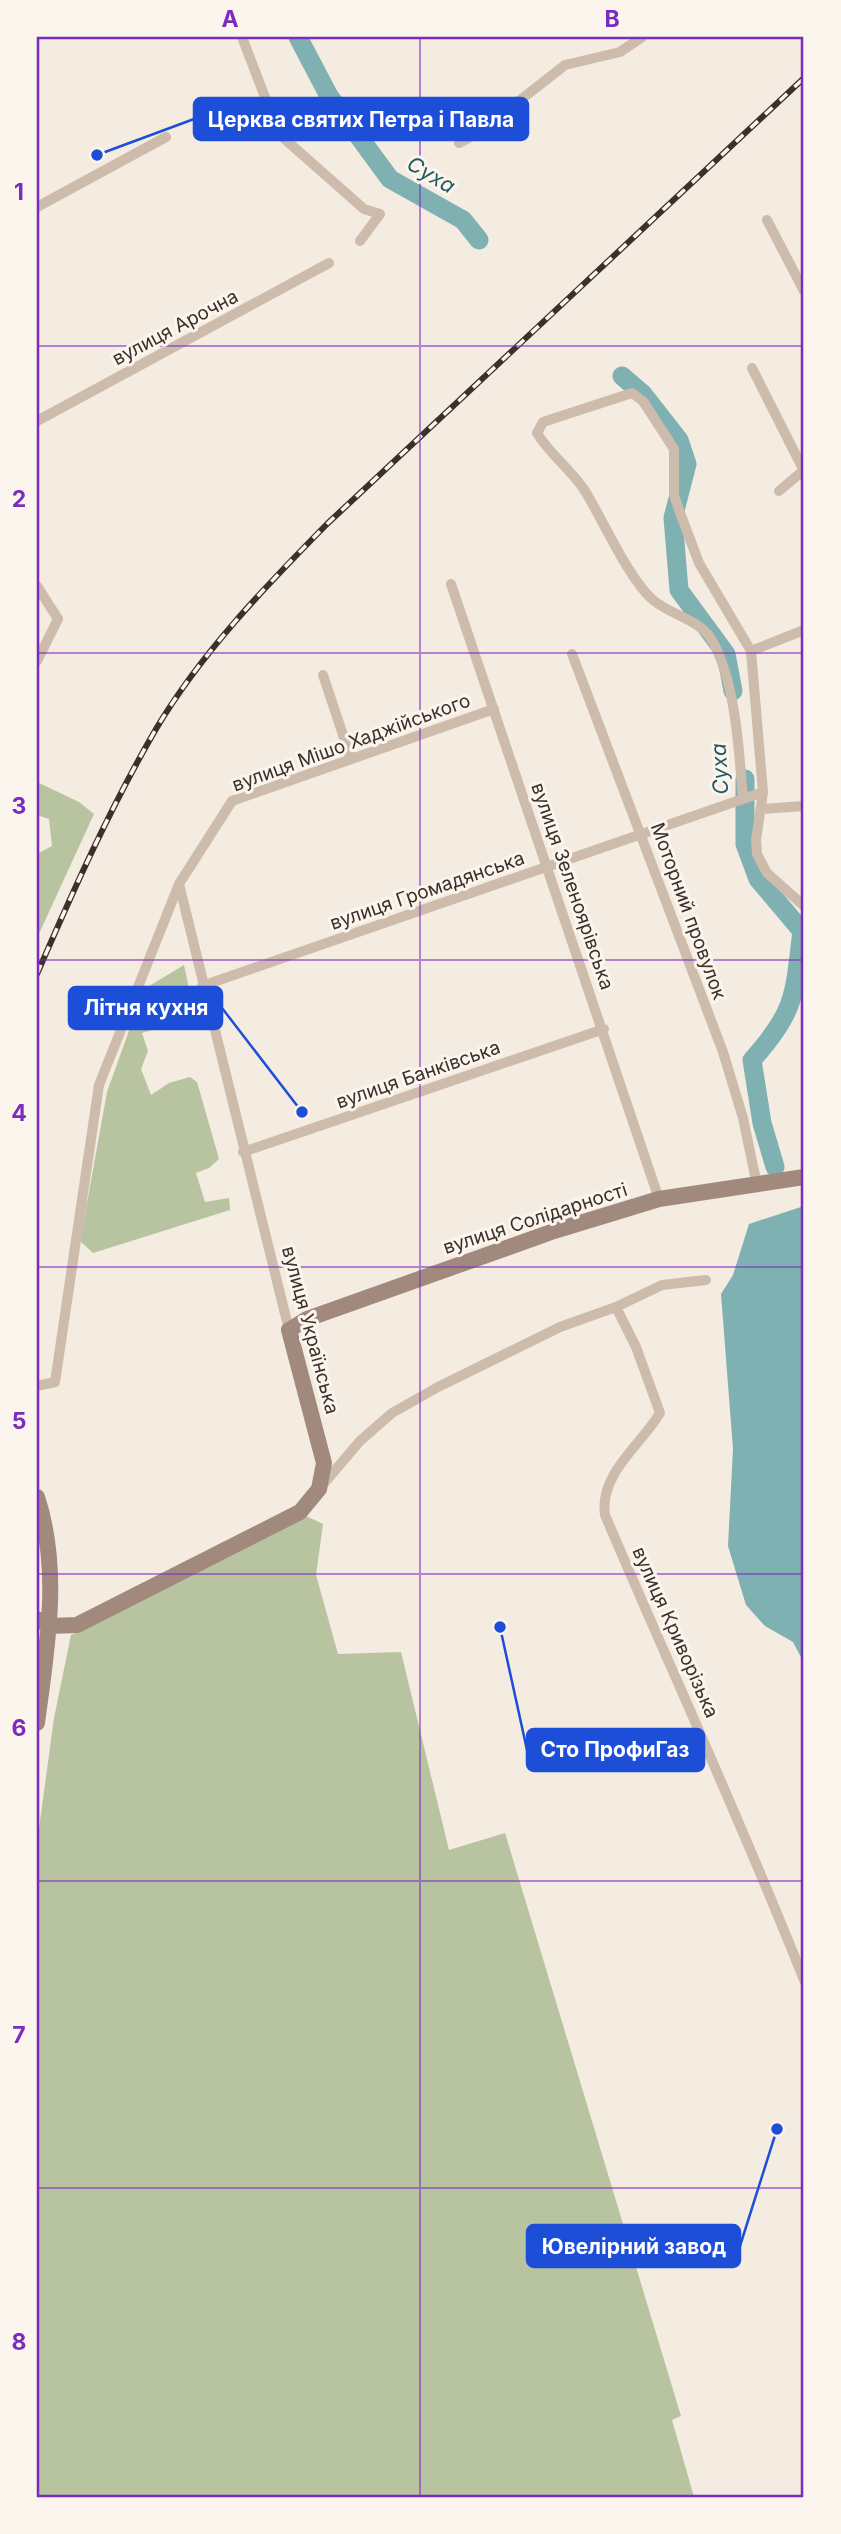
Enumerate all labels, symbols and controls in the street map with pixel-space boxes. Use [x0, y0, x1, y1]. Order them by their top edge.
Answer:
text: A [221, 5, 239, 33]
text: B [604, 5, 620, 33]
callout: Церква святих Петра і Павла [194, 98, 528, 140]
text: Церква святих Петра і Павла [208, 107, 514, 132]
water label: Суха [403, 151, 460, 199]
text: 1 [14, 178, 24, 206]
street label: вулиця Арочна [108, 285, 242, 370]
text: 2 [12, 485, 26, 513]
street label: вулиця Мішо Хаджійського [229, 689, 473, 796]
water label: Суха [706, 743, 733, 795]
street label: вулиця Зеленоярівська [526, 780, 619, 993]
text: 3 [12, 792, 26, 820]
street label: Моторний провулок [646, 820, 731, 1003]
street label: вулиця Громадянська [327, 846, 527, 935]
callout: Літня кухня [69, 987, 222, 1029]
text: Літня кухня [84, 995, 208, 1020]
street label: вулиця Банківська [333, 1036, 503, 1113]
text: 4 [11, 1099, 27, 1127]
street label: вулиця Солідарності [440, 1178, 630, 1259]
street label: вулиця Українська [277, 1244, 344, 1417]
text: 5 [12, 1407, 26, 1435]
street label: вулиця Криворізька [627, 1543, 724, 1721]
text: 6 [12, 1714, 26, 1742]
callout: Сто ПрофиГаз [527, 1729, 704, 1771]
text: Сто ПрофиГаз [541, 1737, 689, 1762]
text: 7 [12, 2021, 26, 2049]
callout: Ювелірний завод [527, 2225, 740, 2267]
text: Ювелірний завод [542, 2234, 726, 2259]
text: 8 [12, 2328, 26, 2356]

